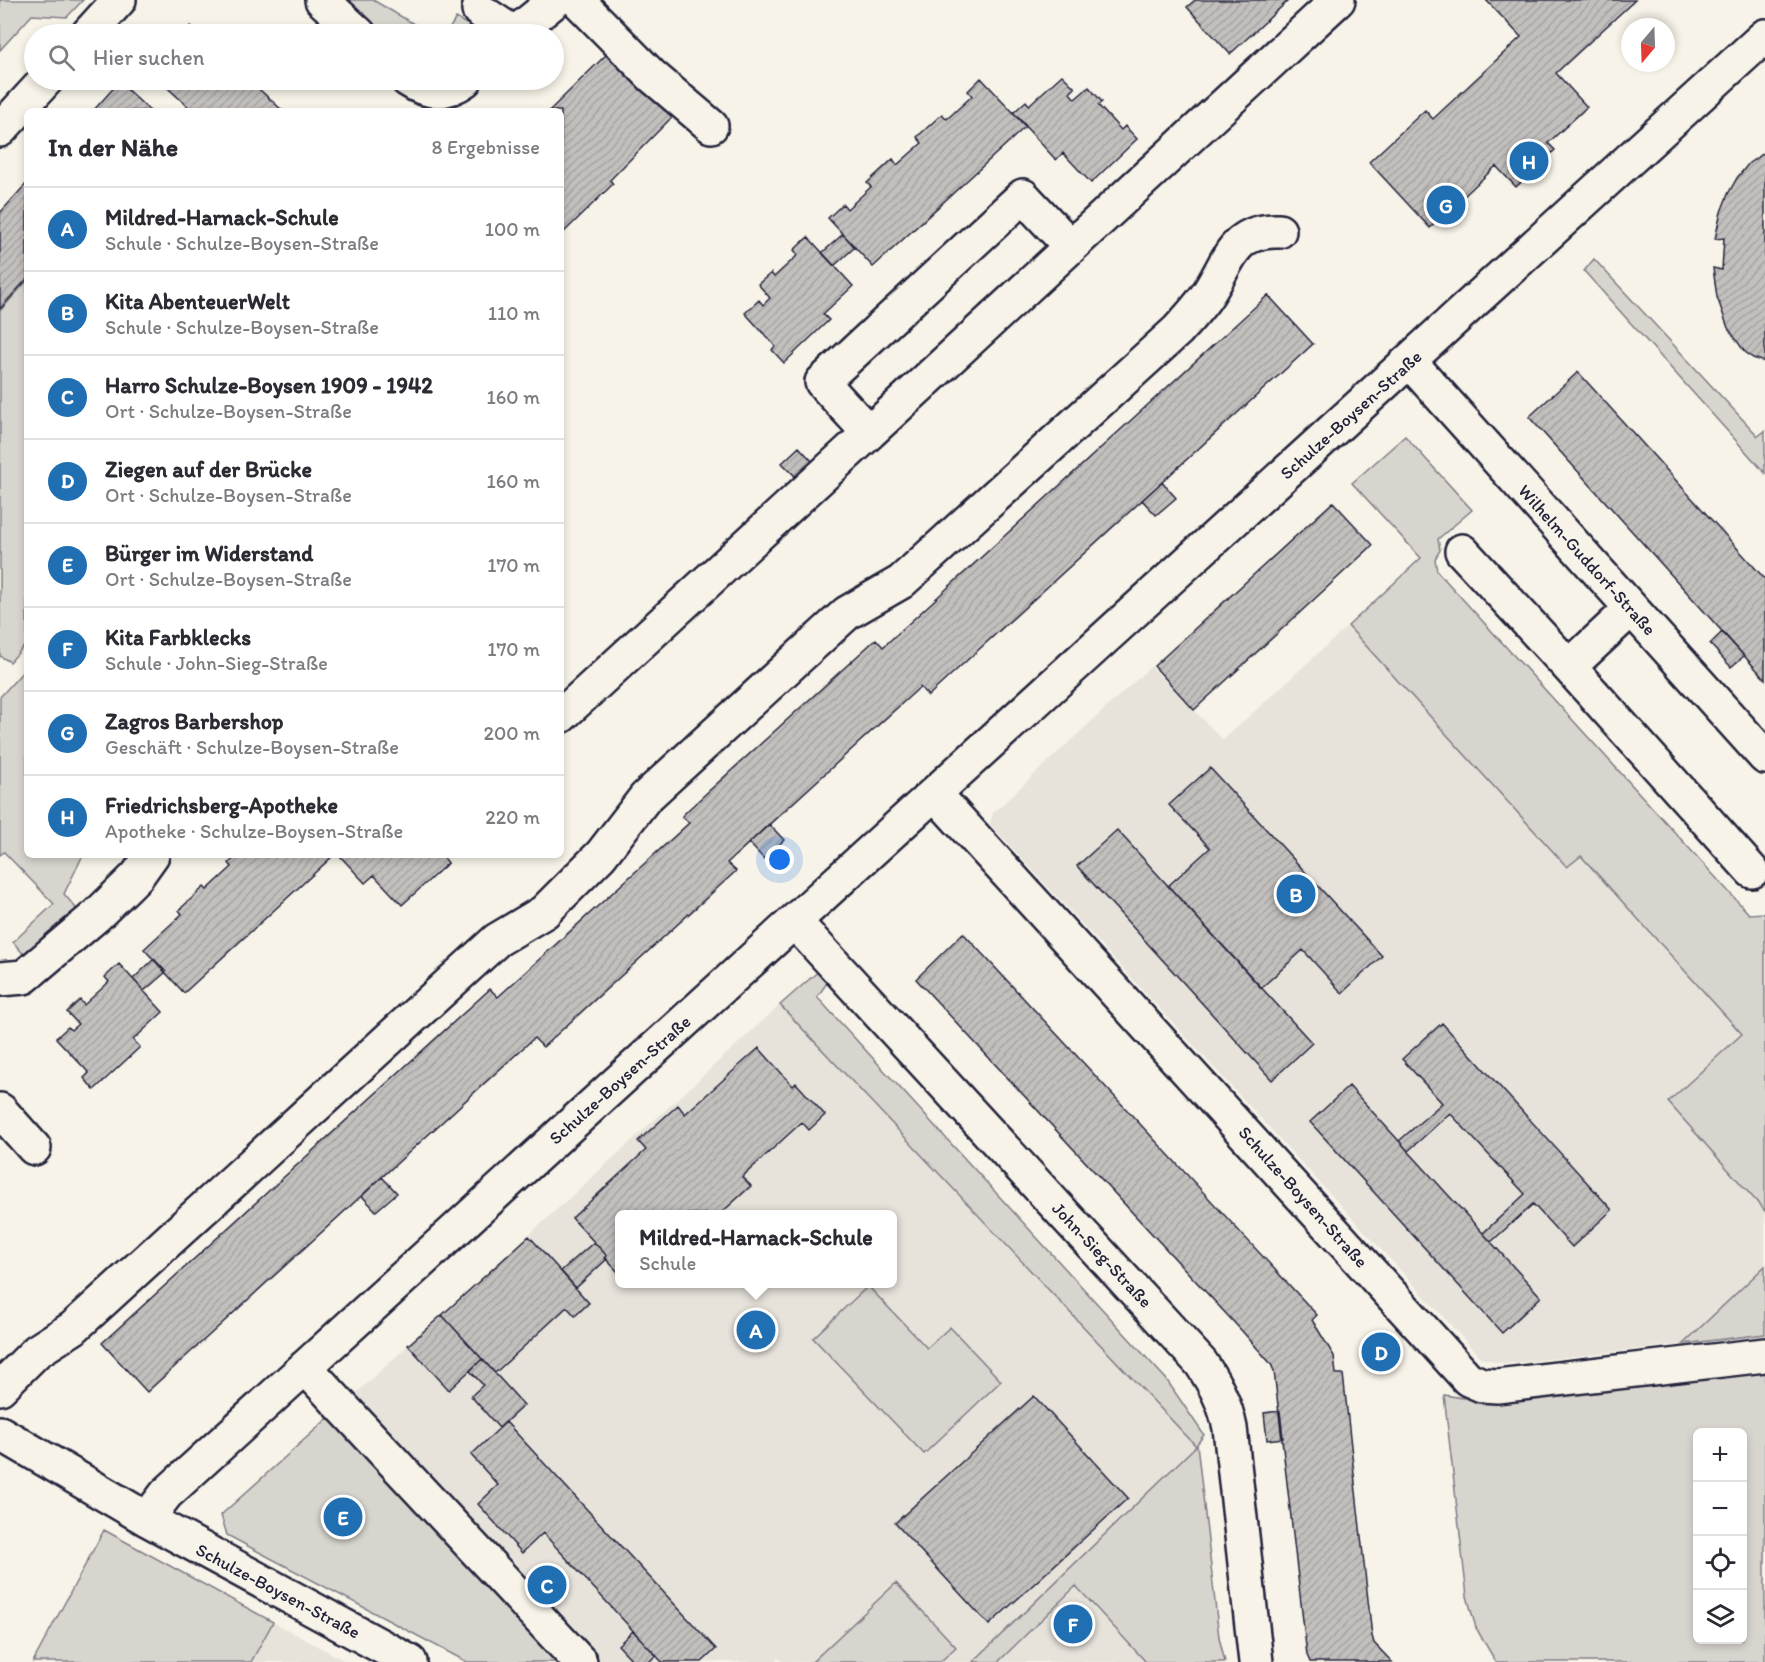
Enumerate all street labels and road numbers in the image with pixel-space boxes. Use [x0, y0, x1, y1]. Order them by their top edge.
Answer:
street label: Schulze-Boysen-Straße [1276, 346, 1426, 484]
street label: Wilhelm-Guddorf-Straße [1513, 480, 1661, 640]
street label: Schulze-Boysen-Straße [545, 1011, 695, 1149]
street label: Schulze-Boysen-Straße [1234, 1122, 1372, 1272]
street label: John-Sieg-Straße [1047, 1198, 1157, 1312]
street label: Schulze-Boysen-Straße [192, 1538, 364, 1644]

